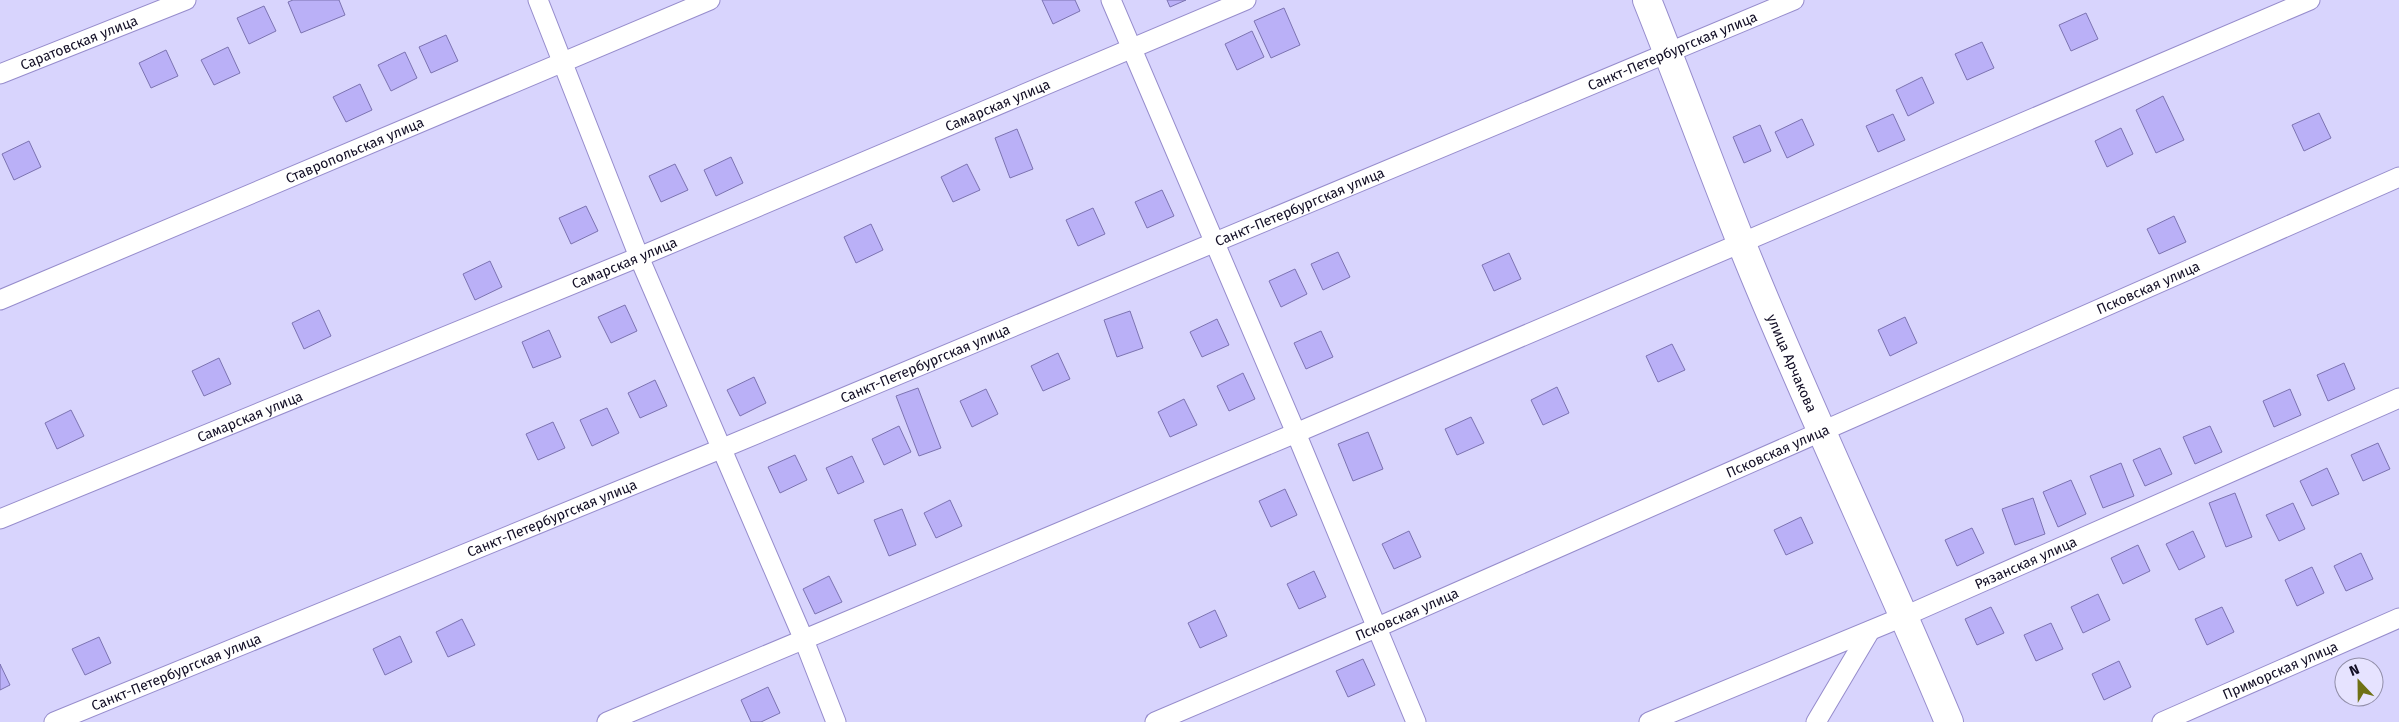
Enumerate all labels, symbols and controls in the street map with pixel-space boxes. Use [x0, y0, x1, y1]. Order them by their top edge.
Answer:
street label: Санкт-Петербургская улица [1585, 8, 1760, 94]
street label: Саратовская улица [18, 12, 140, 74]
street label: Самарская улица [942, 75, 1053, 135]
street label: Ставропольская улица [283, 113, 426, 187]
street label: Санкт-Петербургская улица [1212, 164, 1387, 250]
street label: Самарская улица [569, 233, 680, 292]
street label: Псковская улица [2094, 257, 2202, 318]
street label: улица Арчакова [1763, 312, 1821, 415]
street label: Санкт-Петербургская улица [838, 320, 1012, 406]
street label: Самарская улица [195, 387, 305, 446]
street label: Псковская улица [1723, 421, 1832, 481]
street label: Санкт-Петербургская улица [464, 476, 639, 560]
street label: Рязанская улица [1972, 533, 2079, 593]
street label: Псковская улица [1353, 584, 1461, 644]
street label: Санкт-Петербургская улица [89, 630, 264, 714]
street label: Приморская улица [2220, 637, 2340, 703]
north arrow [2334, 657, 2384, 707]
text: N [2347, 661, 2362, 680]

